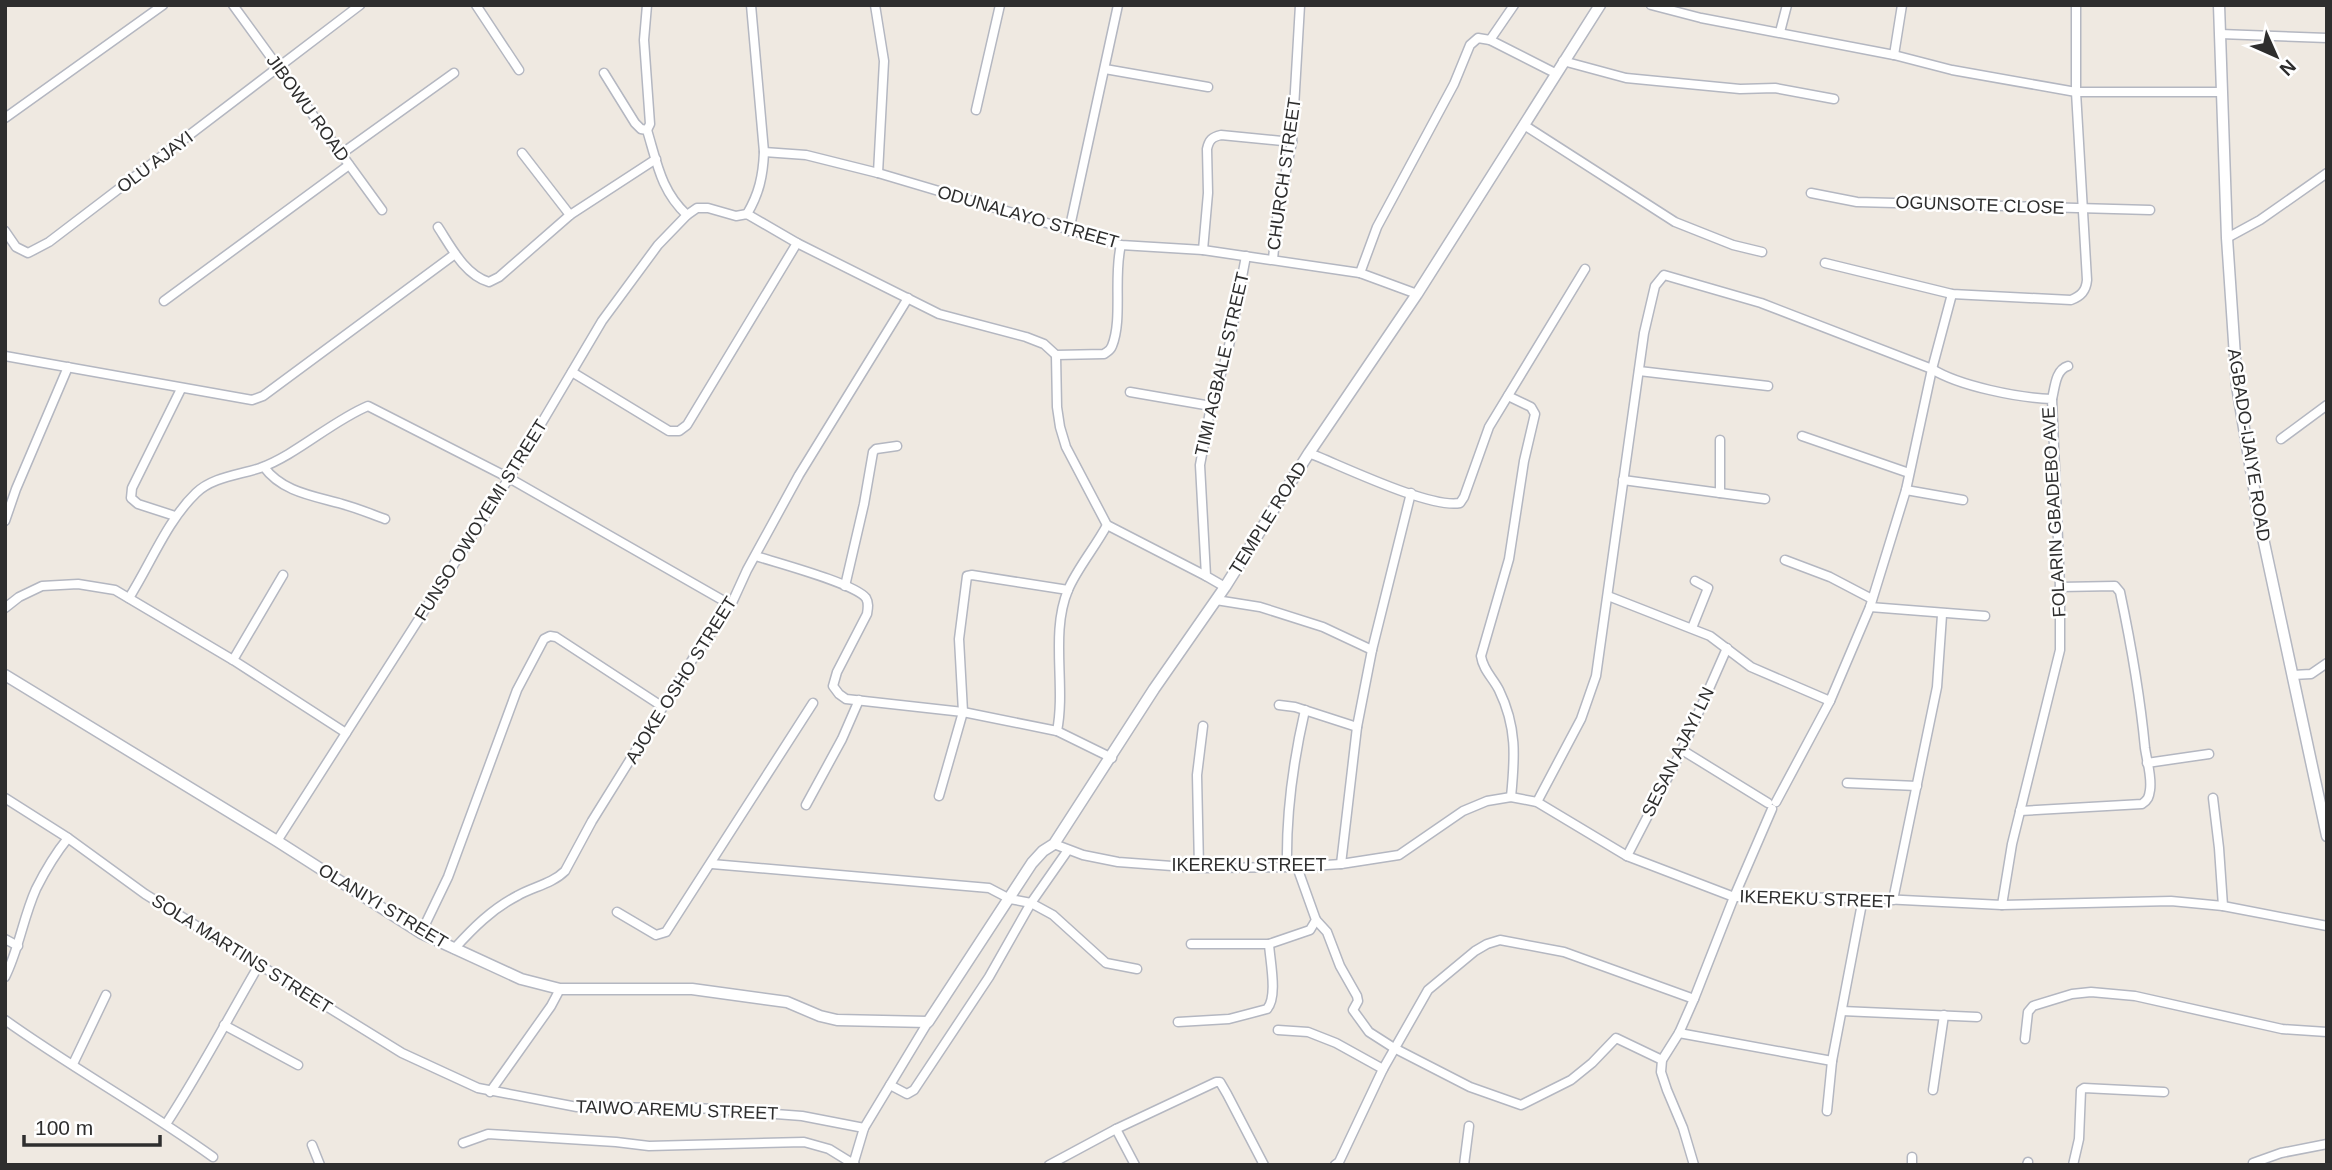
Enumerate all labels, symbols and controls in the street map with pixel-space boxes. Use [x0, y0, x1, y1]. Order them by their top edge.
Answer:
north arrow [2241, 21, 2311, 91]
street label: JIBOWU ROAD [263, 51, 353, 165]
text: N [2275, 55, 2300, 80]
street label: CHURCH STREET [1263, 96, 1305, 252]
street label: OLU AJAYI [113, 127, 197, 197]
street label: ODUNALAYO STREET [935, 182, 1121, 252]
street label: OGUNSOTE CLOSE [1895, 192, 2065, 218]
street label: TIMI AGBALE STREET [1191, 270, 1253, 458]
street label: AGBADO-IJAIYE ROAD [2224, 347, 2274, 543]
street label: FOLARIN GBADEBO AVE [2038, 406, 2070, 618]
street label: FUNSO OWOYEMI STREET [411, 416, 551, 624]
street label: TEMPLE ROAD [1225, 458, 1311, 578]
street label: AJOKE OSHO STREET [621, 593, 741, 767]
street label: SESAN AJAYI LN [1638, 684, 1718, 820]
street label: IKEREKU STREET [1171, 855, 1327, 875]
street label: OLANIYI STREET [315, 860, 451, 952]
street label: IKEREKU STREET [1739, 886, 1895, 912]
street label: SOLA MARTINS STREET [148, 890, 336, 1018]
street label: TAIWO AREMU STREET [575, 1096, 779, 1124]
scale bar [24, 1104, 161, 1148]
text: 100 m [35, 1116, 93, 1139]

